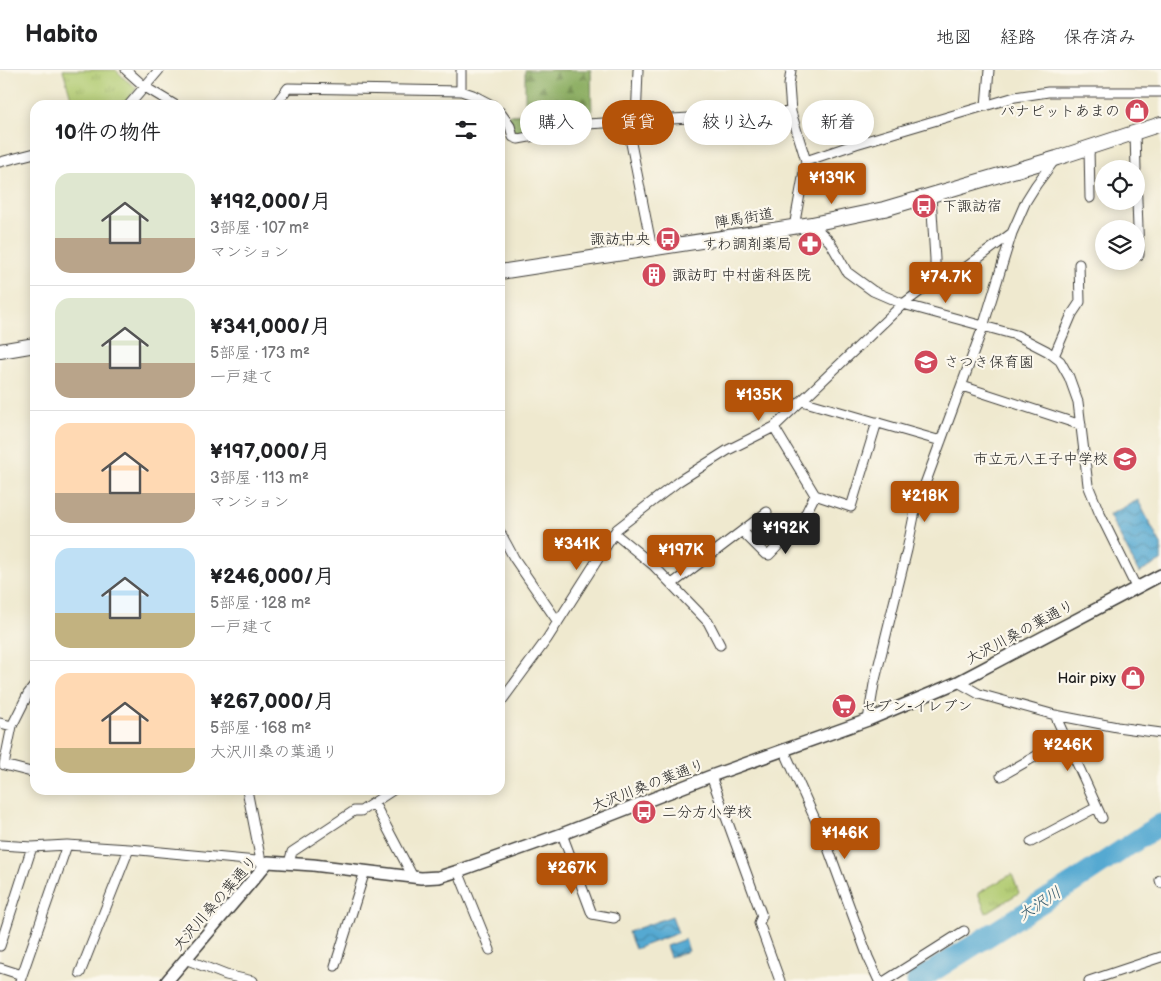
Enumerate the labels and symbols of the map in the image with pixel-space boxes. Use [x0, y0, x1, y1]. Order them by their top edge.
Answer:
shop icon: パナピットあまの [1124, 98, 1150, 124]
place label: パナピットあまの [1000, 102, 1120, 121]
pin: ¥139K [797, 162, 867, 205]
bus stop icon: 下諏訪宿 [911, 193, 937, 219]
place label: 下諏訪宿 [942, 197, 1002, 216]
street label: 陣馬街道 [713, 204, 775, 233]
bus stop icon: 諏訪中央 [655, 226, 681, 252]
place label: 諏訪中央 [590, 230, 650, 249]
pharmacy icon: すわ調剤薬局 [797, 231, 823, 257]
place label: すわ調剤薬局 [702, 235, 792, 254]
building icon: 諏訪町 中村歯科医院 [641, 262, 667, 288]
pin: ¥74.7K [905, 262, 987, 304]
place label: 諏訪町 中村歯科医院 [672, 266, 811, 285]
school or university icon: さつき保育園 [913, 349, 939, 375]
place label: さつき保育園 [944, 353, 1034, 372]
pin: ¥135K [724, 380, 794, 422]
school or university icon: 市立元八王子中学校 [1112, 446, 1138, 472]
place label: 市立元八王子中学校 [973, 450, 1108, 469]
pin: ¥218K [890, 480, 960, 523]
pin: ¥192K [751, 512, 821, 555]
pin: ¥341K [542, 528, 612, 571]
pin: ¥197K [646, 534, 716, 577]
street label: 大沢川桑の葉通り [963, 596, 1078, 669]
shop icon: Hair pixy [1120, 665, 1146, 691]
place label: Hair pixy [1057, 669, 1116, 688]
supermarket icon: セブン-イレブン [831, 693, 857, 719]
place label: セブン-イレブン [862, 697, 973, 716]
pin: ¥246K [1033, 730, 1103, 772]
street label: 大沢川桑の葉通り [589, 755, 708, 816]
bus stop icon: 二分方小学校 [631, 799, 657, 825]
place label: 二分方小学校 [662, 803, 752, 822]
pin: ¥146K [810, 818, 880, 860]
street label: 大沢川桑の葉通り [169, 852, 262, 955]
pin: ¥267K [537, 852, 607, 895]
water label: 大沢川 [1015, 883, 1065, 925]

